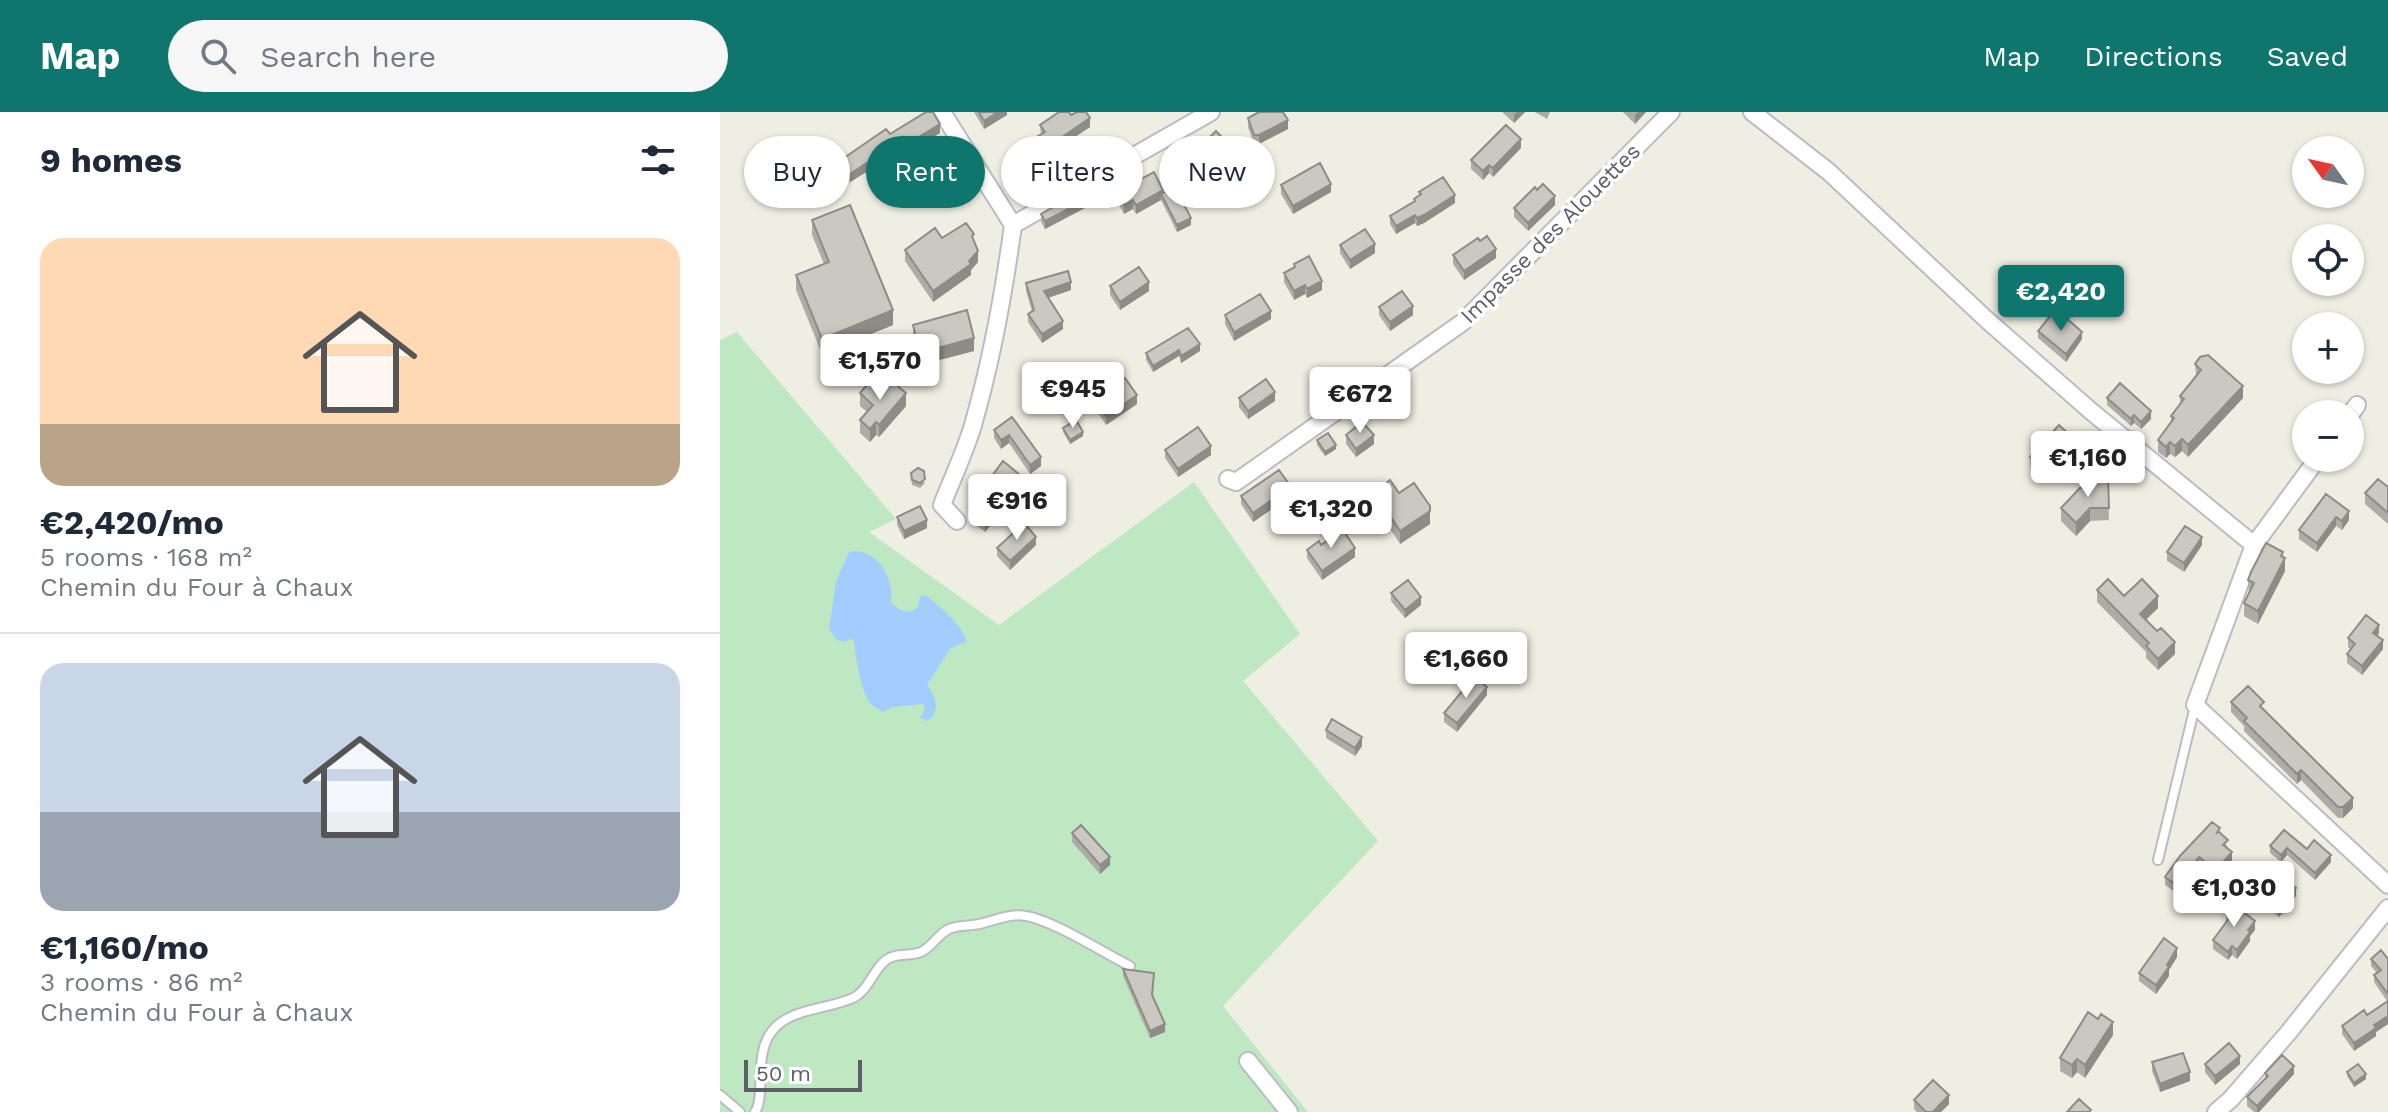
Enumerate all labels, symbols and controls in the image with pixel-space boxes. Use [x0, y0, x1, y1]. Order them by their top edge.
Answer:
search box [168, 20, 728, 92]
text: Map [40, 34, 120, 78]
icon: search [196, 34, 240, 78]
text: Search here [260, 39, 436, 74]
text: Map [1983, 40, 2040, 73]
text: Directions [2084, 40, 2223, 73]
text: Saved [2267, 40, 2348, 73]
chip: Buy [744, 136, 850, 208]
chip: Rent [866, 136, 985, 208]
chip: Filters [1001, 136, 1143, 208]
chip: New [1159, 136, 1275, 208]
north arrow [2292, 136, 2364, 208]
map controls [2292, 136, 2364, 472]
icon: filters [636, 138, 680, 182]
street label: Impasse des Alouettes [1455, 138, 1645, 328]
text: 9 homes [40, 140, 182, 180]
button: locate [2292, 224, 2364, 296]
pin: €2,420 [1996, 265, 2126, 333]
text: €2,420 [2016, 276, 2106, 306]
icon: home [288, 290, 432, 434]
button: + [2292, 312, 2364, 384]
pin: €1,570 [815, 334, 945, 402]
text: €1,570 [838, 345, 922, 375]
pin: €945 [1026, 362, 1120, 430]
pin: €672 [1313, 367, 1407, 435]
text: €945 [1040, 373, 1106, 403]
text: €672 [1327, 378, 1393, 408]
button: − [2292, 400, 2364, 472]
pin: €1,160 [2023, 431, 2153, 499]
text: €1,160 [2049, 442, 2127, 472]
pin: €916 [970, 474, 1064, 542]
pin: €1,320 [1266, 482, 1396, 550]
text: €916 [986, 485, 1048, 515]
text: €1,320 [1289, 493, 1373, 523]
text: €2,420/mo [40, 502, 224, 542]
text: 5 rooms · 168 m² [40, 542, 252, 572]
text: Chemin du Four à Chaux [40, 572, 353, 602]
pin: €1,660 [1401, 632, 1531, 700]
text: €1,660 [1423, 643, 1509, 673]
icon: home [288, 715, 432, 859]
pin: €1,030 [2169, 861, 2299, 929]
text: €1,030 [2191, 872, 2277, 902]
text: €1,160/mo [40, 927, 209, 967]
text: 3 rooms · 86 m² [40, 967, 242, 997]
text: Chemin du Four à Chaux [40, 997, 353, 1027]
scale bar [744, 1056, 862, 1092]
text: 50 m [756, 1061, 811, 1086]

